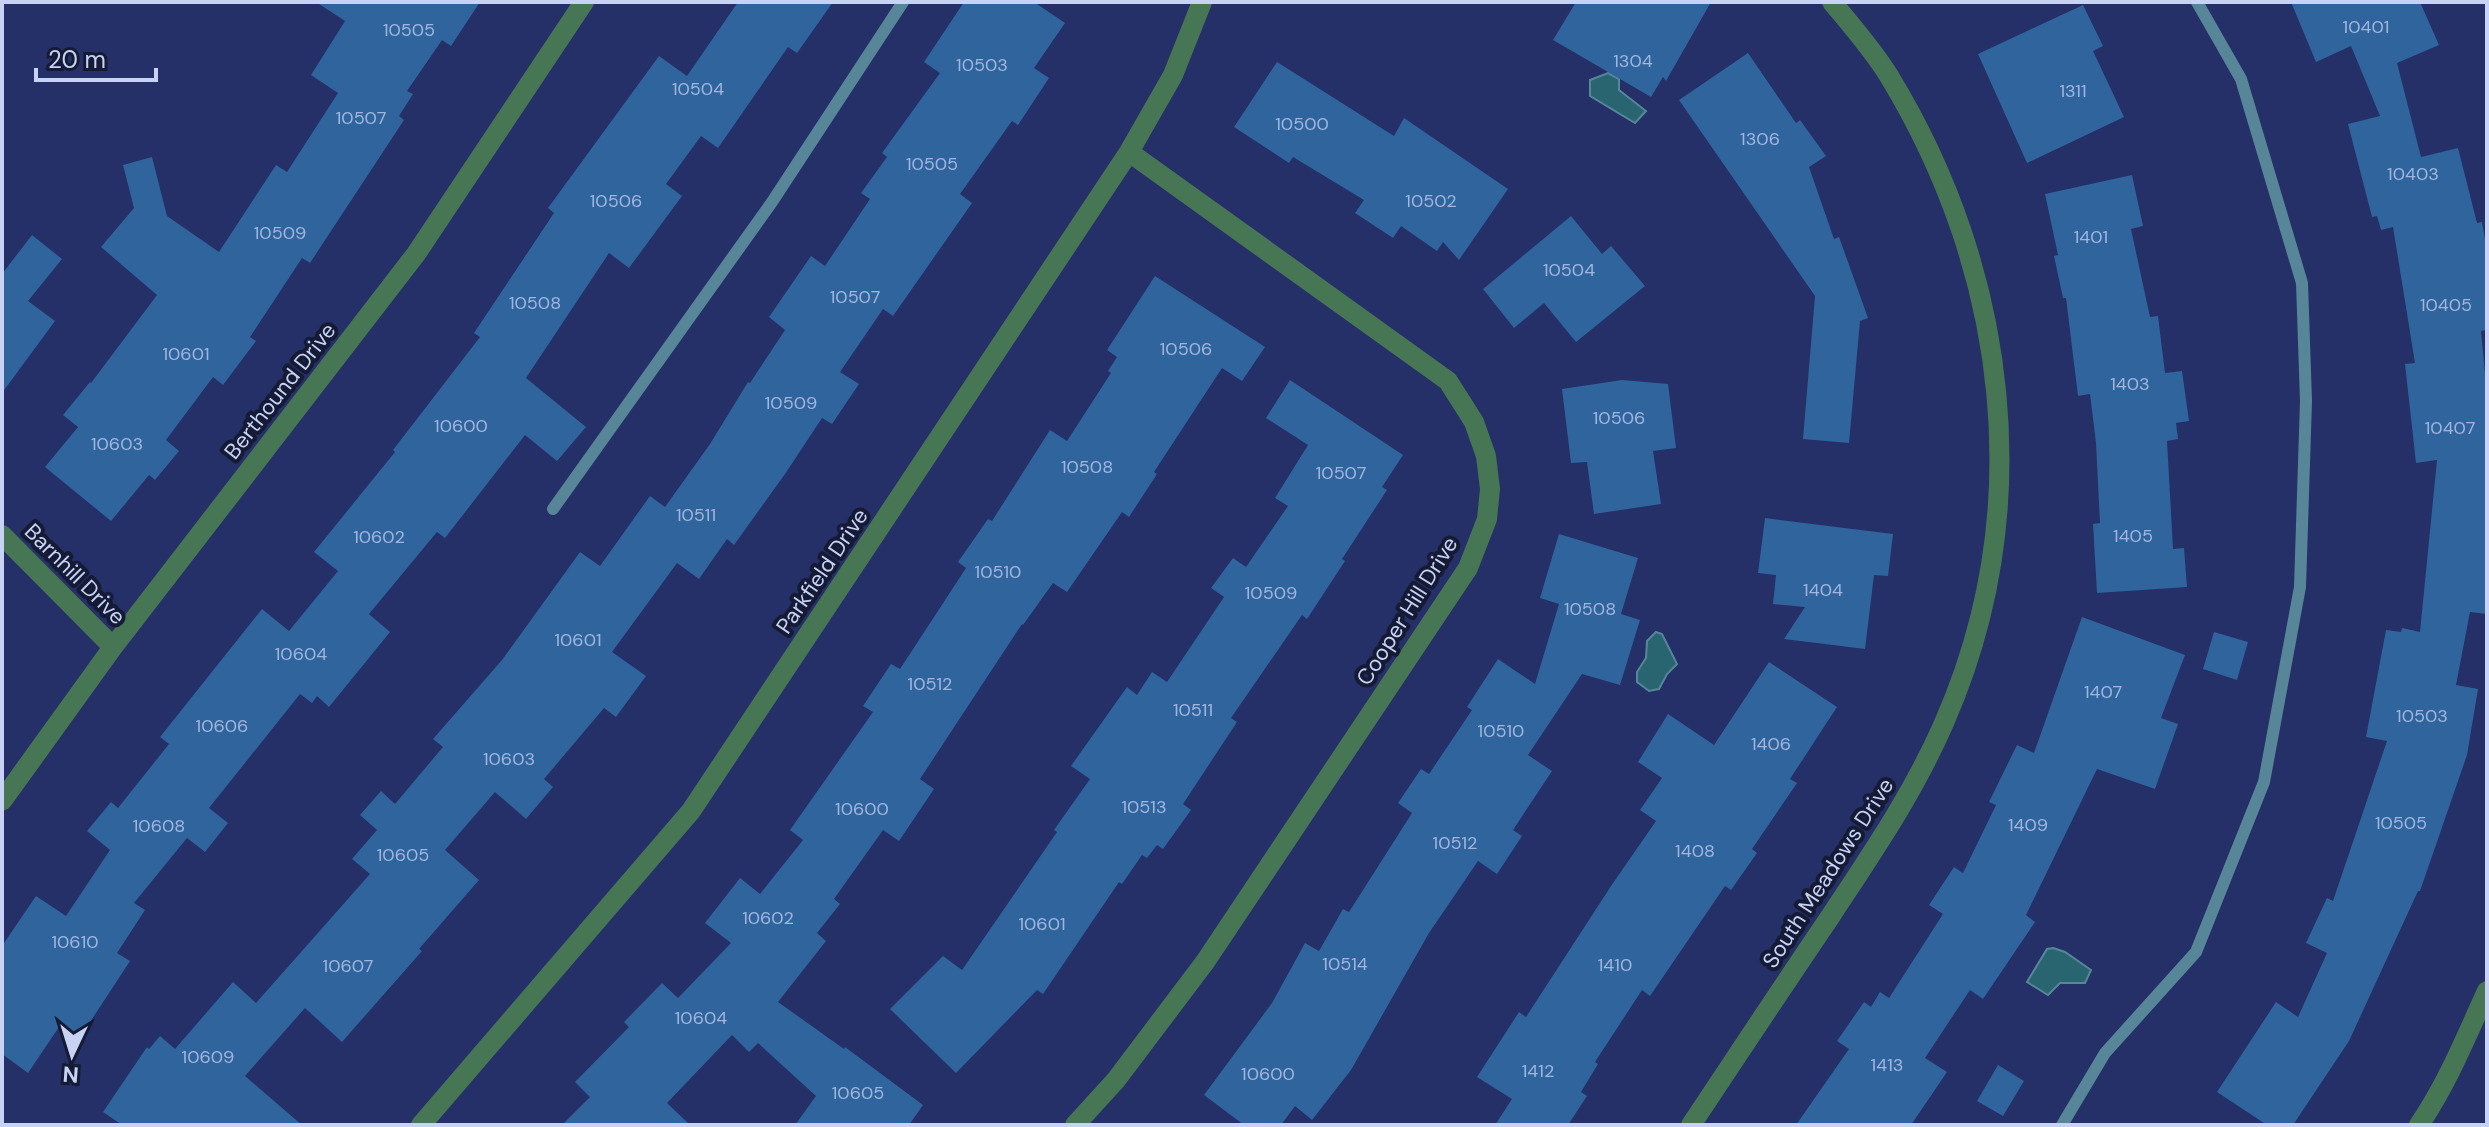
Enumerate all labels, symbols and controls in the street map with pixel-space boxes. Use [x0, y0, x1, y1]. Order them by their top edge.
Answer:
house number: 10401 [2343, 15, 2389, 39]
house number: 10505 [383, 18, 435, 42]
scale bar [36, 32, 156, 82]
text: 20 m [48, 44, 106, 75]
house number: 1304 [1613, 49, 1653, 73]
house number: 10503 [956, 53, 1008, 77]
house number: 10504 [672, 77, 724, 101]
house number: 1311 [2059, 79, 2087, 103]
house number: 10507 [336, 106, 386, 130]
house number: 10500 [1275, 112, 1329, 136]
house number: 1306 [1740, 127, 1780, 151]
house number: 10505 [906, 152, 958, 176]
house number: 10403 [2387, 162, 2439, 186]
house number: 10506 [590, 189, 642, 213]
house number: 10502 [1405, 189, 1457, 213]
house number: 10509 [254, 221, 306, 245]
house number: 1401 [2074, 225, 2108, 249]
house number: 10504 [1543, 258, 1595, 282]
house number: 10507 [830, 285, 880, 309]
house number: 10508 [509, 291, 561, 315]
house number: 10405 [2420, 293, 2472, 317]
street label: Berthound Drive [218, 317, 342, 465]
house number: 10506 [1160, 337, 1212, 361]
house number: 10601 [162, 342, 210, 366]
house number: 1403 [2110, 372, 2150, 396]
house number: 10509 [765, 391, 817, 415]
house number: 10506 [1593, 406, 1645, 430]
house number: 10600 [434, 414, 488, 438]
house number: 10407 [2425, 416, 2475, 440]
house number: 10603 [91, 432, 143, 456]
house number: 10508 [1061, 455, 1113, 479]
house number: 10507 [1316, 461, 1366, 485]
house number: 10511 [676, 503, 716, 527]
street label: Parkfield Drive [769, 503, 875, 639]
street label: Barnhill Drive [18, 517, 132, 631]
house number: 1405 [2113, 524, 2153, 548]
house number: 10602 [353, 525, 405, 549]
street label: Cooper Hill Drive [1350, 531, 1464, 691]
house number: 10510 [975, 560, 1021, 584]
house number: 1404 [1803, 578, 1843, 602]
house number: 10509 [1245, 581, 1297, 605]
house number: 10508 [1564, 597, 1616, 621]
house number: 10601 [554, 628, 602, 652]
house number: 10604 [275, 642, 327, 666]
house number: 10512 [908, 672, 952, 696]
house number: 1407 [2084, 680, 2122, 704]
house number: 10511 [1173, 698, 1213, 722]
house number: 10503 [2396, 704, 2448, 728]
house number: 10606 [196, 714, 248, 738]
house number: 10510 [1478, 719, 1524, 743]
house number: 1406 [1751, 732, 1791, 756]
house number: 10603 [483, 747, 535, 771]
street label: South Meadows Drive [1756, 773, 1900, 973]
house number: 10513 [1121, 795, 1167, 819]
house number: 10600 [835, 797, 889, 821]
house number: 10505 [2375, 811, 2427, 835]
house number: 1409 [2008, 813, 2048, 837]
house number: 10608 [133, 814, 185, 838]
house number: 10512 [1433, 831, 1477, 855]
house number: 1408 [1675, 839, 1715, 863]
house number: 10605 [377, 843, 429, 867]
house number: 10602 [742, 906, 794, 930]
house number: 10601 [1018, 912, 1066, 936]
house number: 10610 [51, 930, 99, 954]
house number: 10514 [1322, 952, 1368, 976]
house number: 1410 [1598, 953, 1632, 977]
house number: 10607 [323, 954, 373, 978]
house number: 10604 [675, 1006, 727, 1030]
north arrow [32, 1015, 112, 1095]
house number: 10609 [182, 1045, 234, 1069]
house number: 1413 [1871, 1053, 1903, 1077]
text: N [62, 1059, 80, 1089]
house number: 1412 [1522, 1059, 1554, 1083]
house number: 10600 [1241, 1062, 1295, 1086]
house number: 10605 [832, 1081, 884, 1105]

